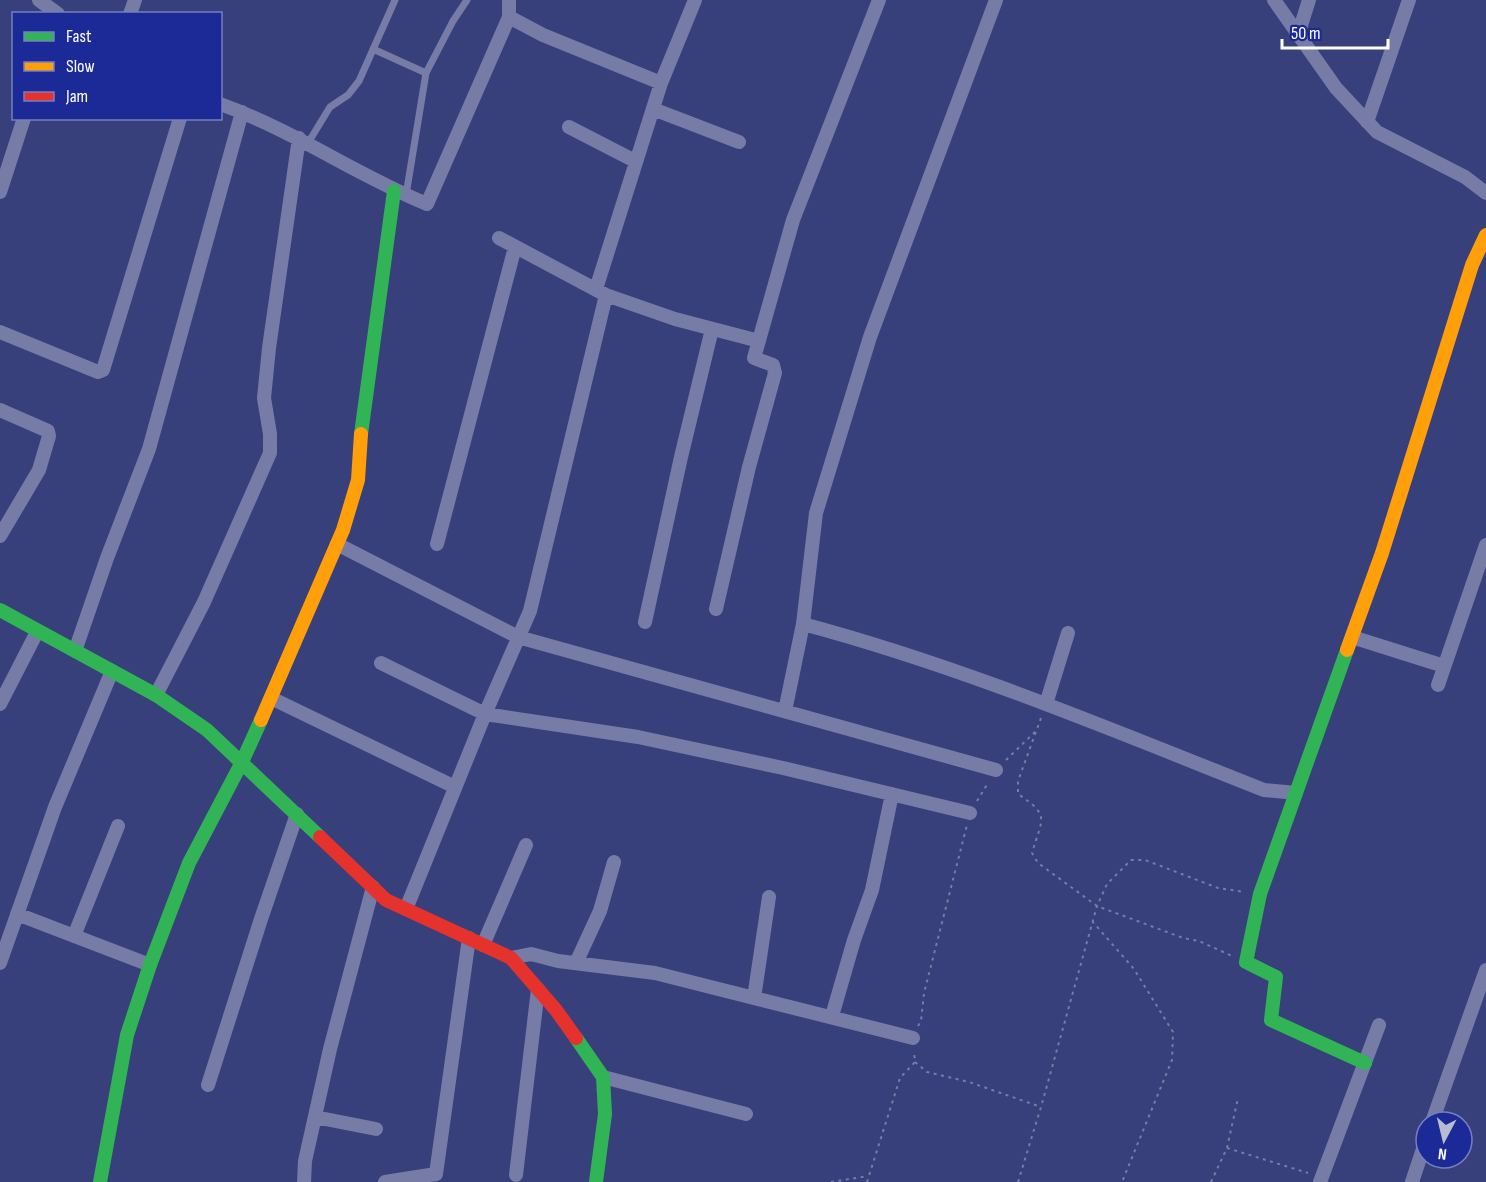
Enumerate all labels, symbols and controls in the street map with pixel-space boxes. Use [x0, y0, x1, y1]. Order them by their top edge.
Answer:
legend [12, 12, 222, 120]
scale bar [1282, 12, 1388, 50]
text: 50 m [1291, 23, 1321, 44]
text: Fast [66, 26, 92, 47]
text: Slow [66, 56, 95, 77]
text: Jam [65, 86, 88, 107]
north arrow [1414, 1110, 1474, 1170]
text: N [1437, 1143, 1448, 1163]

